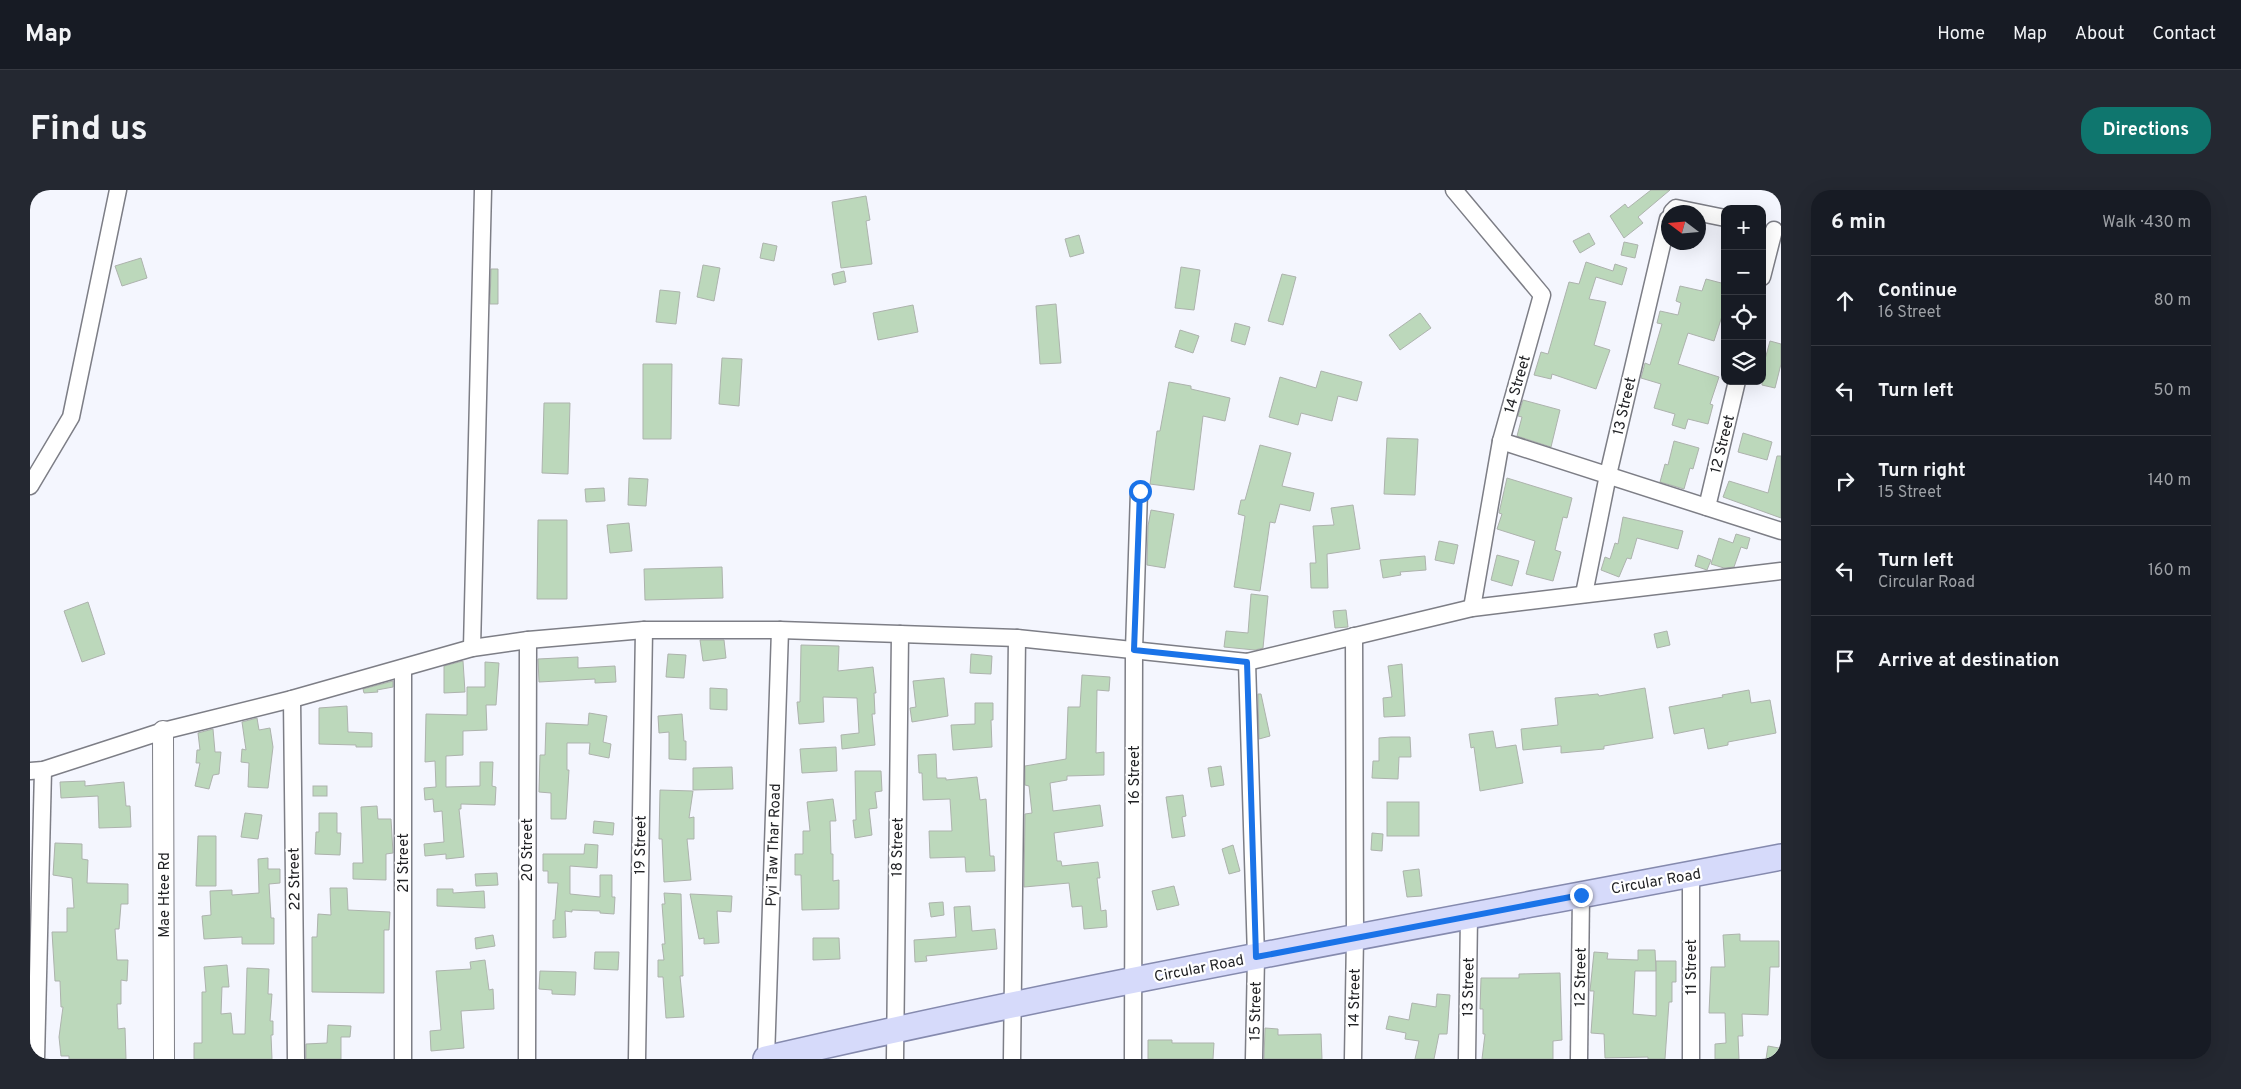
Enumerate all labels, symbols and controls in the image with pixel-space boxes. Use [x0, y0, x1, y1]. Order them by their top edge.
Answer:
text: Map [25, 20, 72, 50]
text: Home [1937, 23, 1985, 46]
text: Map [2013, 23, 2047, 46]
text: About [2075, 23, 2124, 46]
text: Contact [2152, 23, 2216, 46]
button: Directions [2081, 107, 2211, 154]
text: Find us [30, 108, 148, 152]
north arrow [1661, 205, 1706, 250]
map controls [1721, 205, 1766, 385]
button: + [1721, 205, 1766, 250]
text: 6 min [1831, 209, 1886, 236]
text: Walk · 430 m [2102, 213, 2191, 233]
button: − [1721, 250, 1766, 295]
text: Continue [1878, 279, 1957, 303]
icon: ahead [1831, 287, 1859, 315]
text: 80 m [2154, 291, 2191, 311]
button: locate [1721, 295, 1766, 340]
text: 16 Street [1878, 303, 1941, 323]
button: layers [1721, 340, 1766, 385]
street label: 14 Street [1501, 353, 1536, 416]
street label: 13 Street [1610, 375, 1641, 437]
icon: left [1831, 377, 1859, 405]
text: Turn left [1878, 379, 1954, 403]
text: 50 m [2154, 381, 2191, 401]
street label: 12 Street [1707, 413, 1740, 476]
text: Turn right [1878, 459, 1966, 483]
icon: right [1831, 467, 1859, 495]
text: 140 m [2148, 471, 2191, 491]
route start [1129, 480, 1152, 503]
text: 15 Street [1878, 483, 1942, 503]
text: Turn left [1878, 549, 1954, 573]
icon: left [1831, 557, 1859, 585]
text: 160 m [2148, 561, 2191, 581]
text: Circular Road [1878, 573, 1975, 593]
icon: arrive [1831, 647, 1859, 675]
text: Arrive at destination [1878, 649, 2059, 673]
street label: 16 Street [1126, 745, 1145, 805]
street label: Pyi Taw Thar Road [763, 783, 786, 907]
street label: 19 Street [631, 815, 652, 875]
street label: 18 Street [888, 817, 909, 877]
street label: 20 Street [519, 818, 538, 882]
street label: 21 Street [395, 833, 414, 893]
street label: 22 Street [285, 847, 306, 911]
street label: Mae Htee Rd [156, 852, 175, 938]
street label: Circular Road [1610, 865, 1703, 900]
route end [1570, 884, 1593, 907]
street label: 11 Street [1683, 939, 1702, 995]
street label: 12 Street [1571, 947, 1592, 1007]
street label: Circular Road [1153, 951, 1246, 987]
street label: 13 Street [1459, 957, 1480, 1017]
street label: 14 Street [1345, 968, 1366, 1028]
street label: 15 Street [1246, 981, 1267, 1041]

